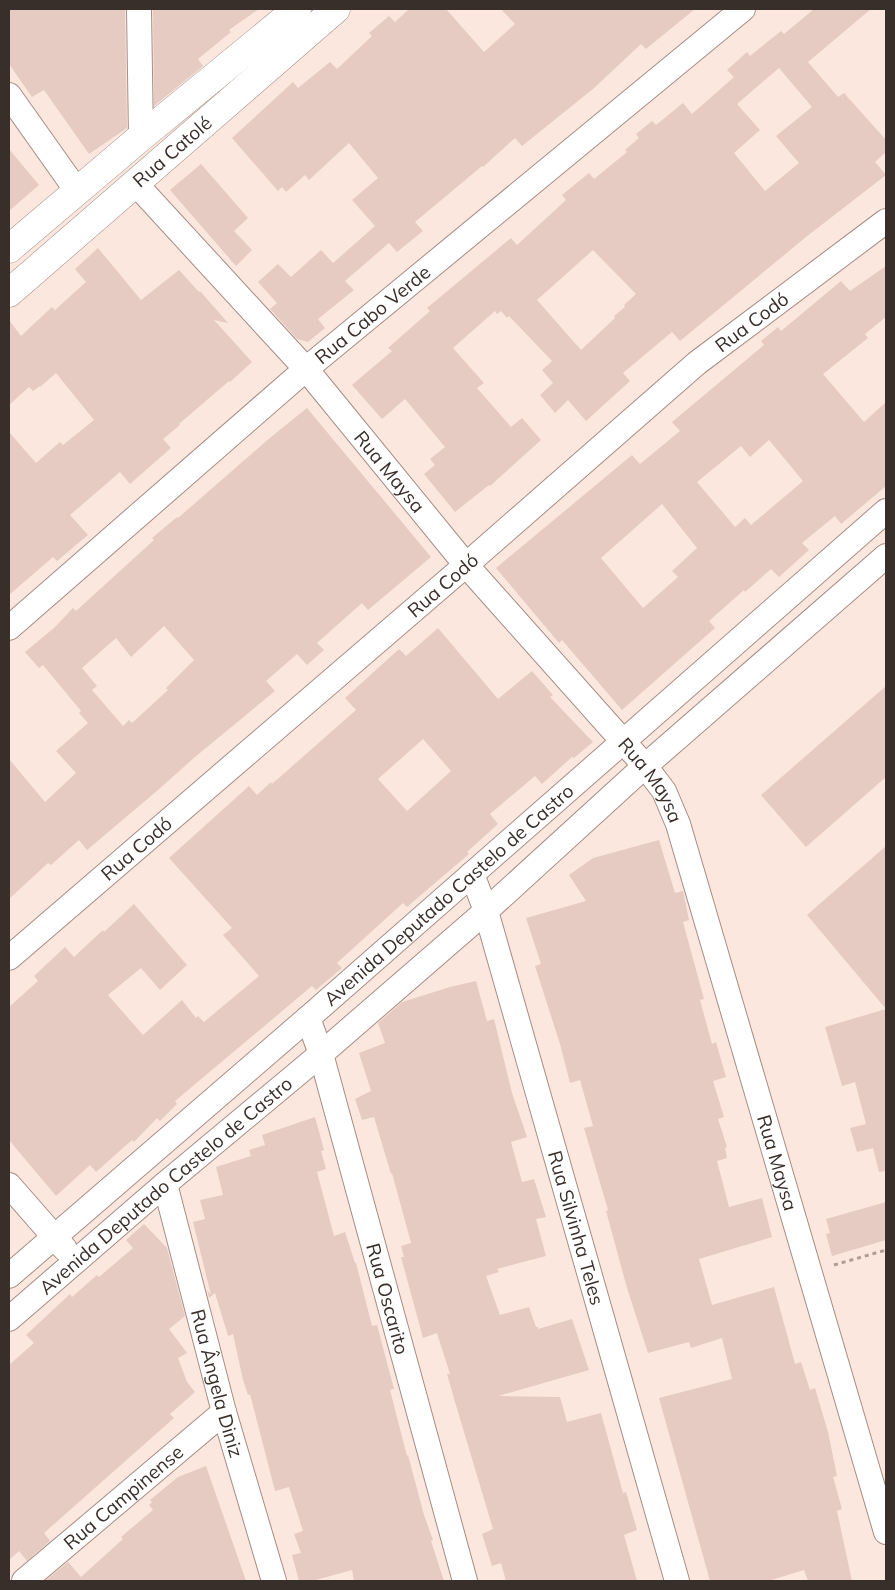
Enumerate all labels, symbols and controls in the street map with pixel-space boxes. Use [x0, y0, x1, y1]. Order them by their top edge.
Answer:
street label: Rua Catolé [128, 111, 217, 192]
street label: Rua Cabo Verde [310, 260, 435, 369]
street label: Rua Codó [710, 287, 793, 357]
street label: Rua Maysa [349, 426, 430, 517]
street label: Rua Codó [402, 548, 483, 622]
street label: Rua Maysa [613, 732, 688, 826]
street label: Avenida Deputado Castelo de Castro [319, 779, 579, 1011]
street label: Rua Codó [96, 811, 177, 886]
street label: Avenida Deputado Castelo de Castro [34, 1071, 297, 1299]
street label: Rua Maysa [752, 1112, 803, 1213]
street label: Rua Silvinha Teles [543, 1148, 610, 1308]
street label: Rua Oscarito [361, 1241, 415, 1357]
street label: Rua Ângela Diniz [186, 1307, 249, 1460]
street label: Rua Campinense [58, 1440, 188, 1555]

